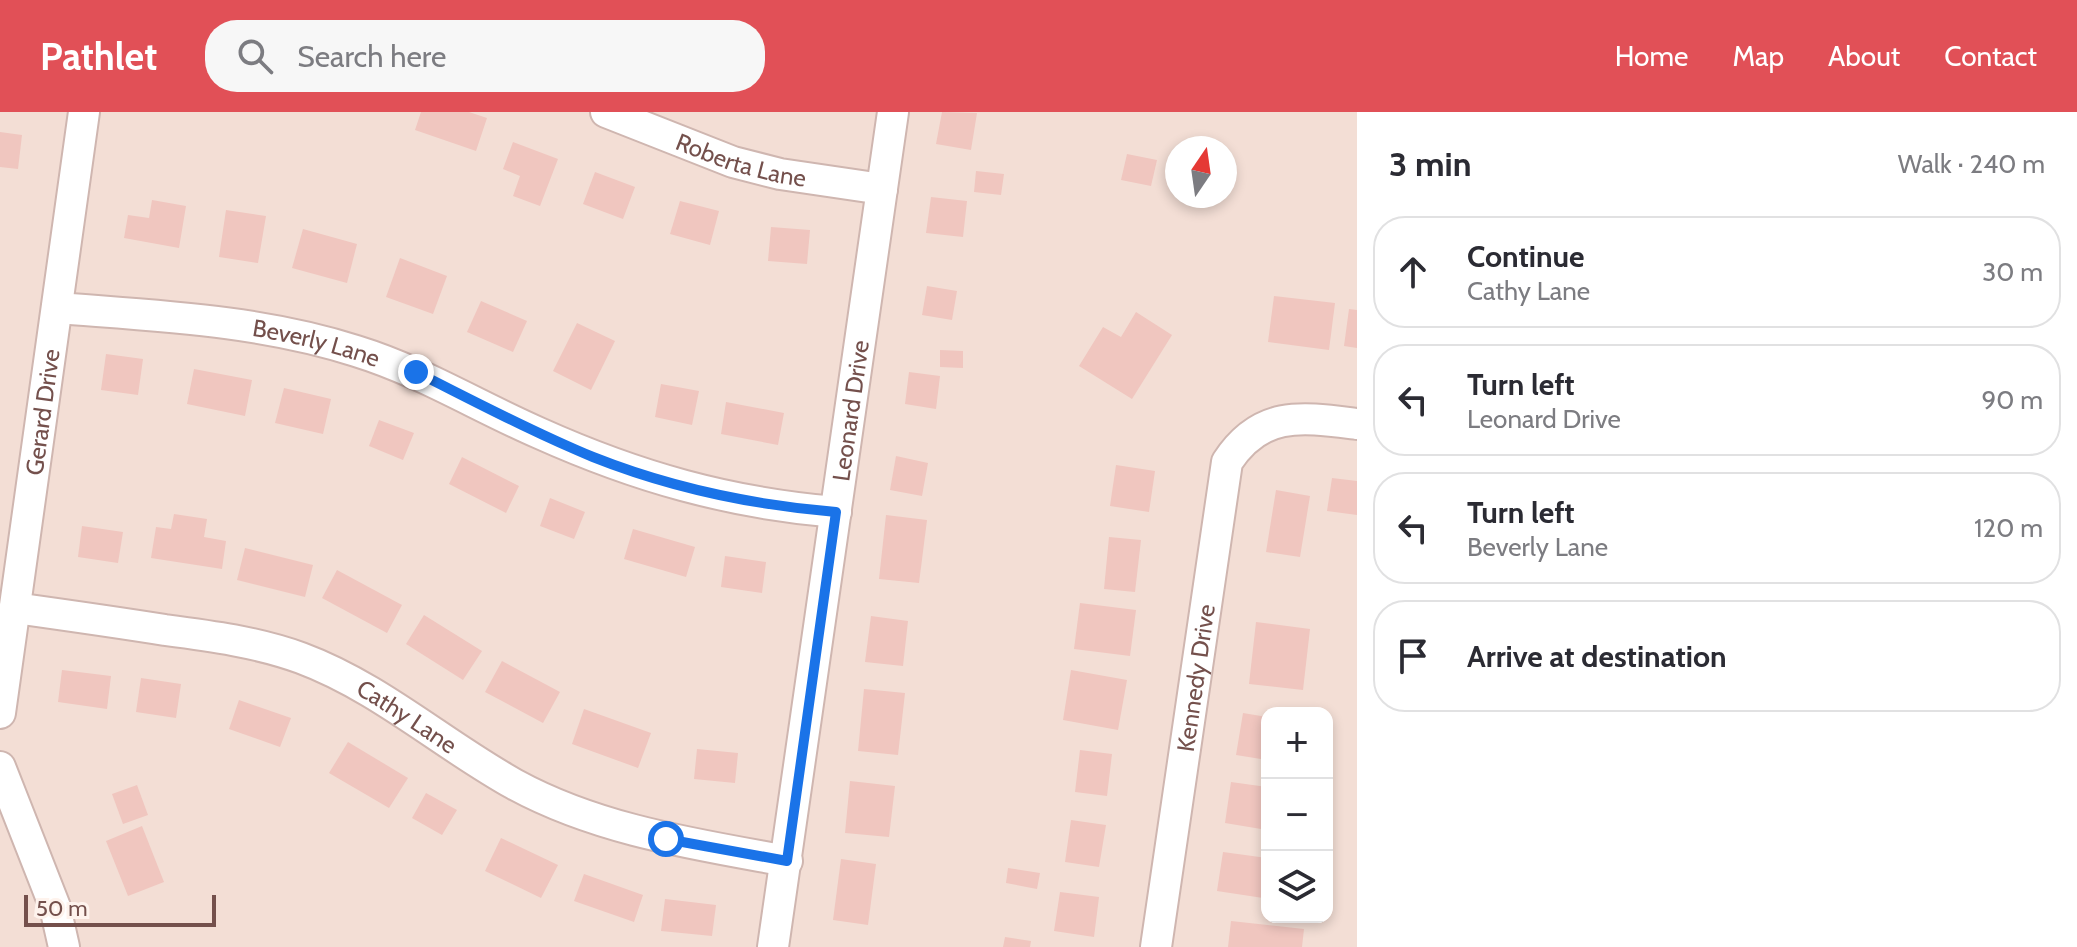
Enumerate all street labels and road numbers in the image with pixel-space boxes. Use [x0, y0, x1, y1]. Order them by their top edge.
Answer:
street label: Roberta Lane [672, 127, 808, 192]
street label: Beverly Lane [250, 313, 384, 372]
street label: Leonard Drive [826, 338, 875, 483]
street label: Gerard Drive [19, 347, 65, 477]
street label: Kennedy Drive [1170, 602, 1221, 754]
street label: Cathy Lane [352, 673, 463, 759]

